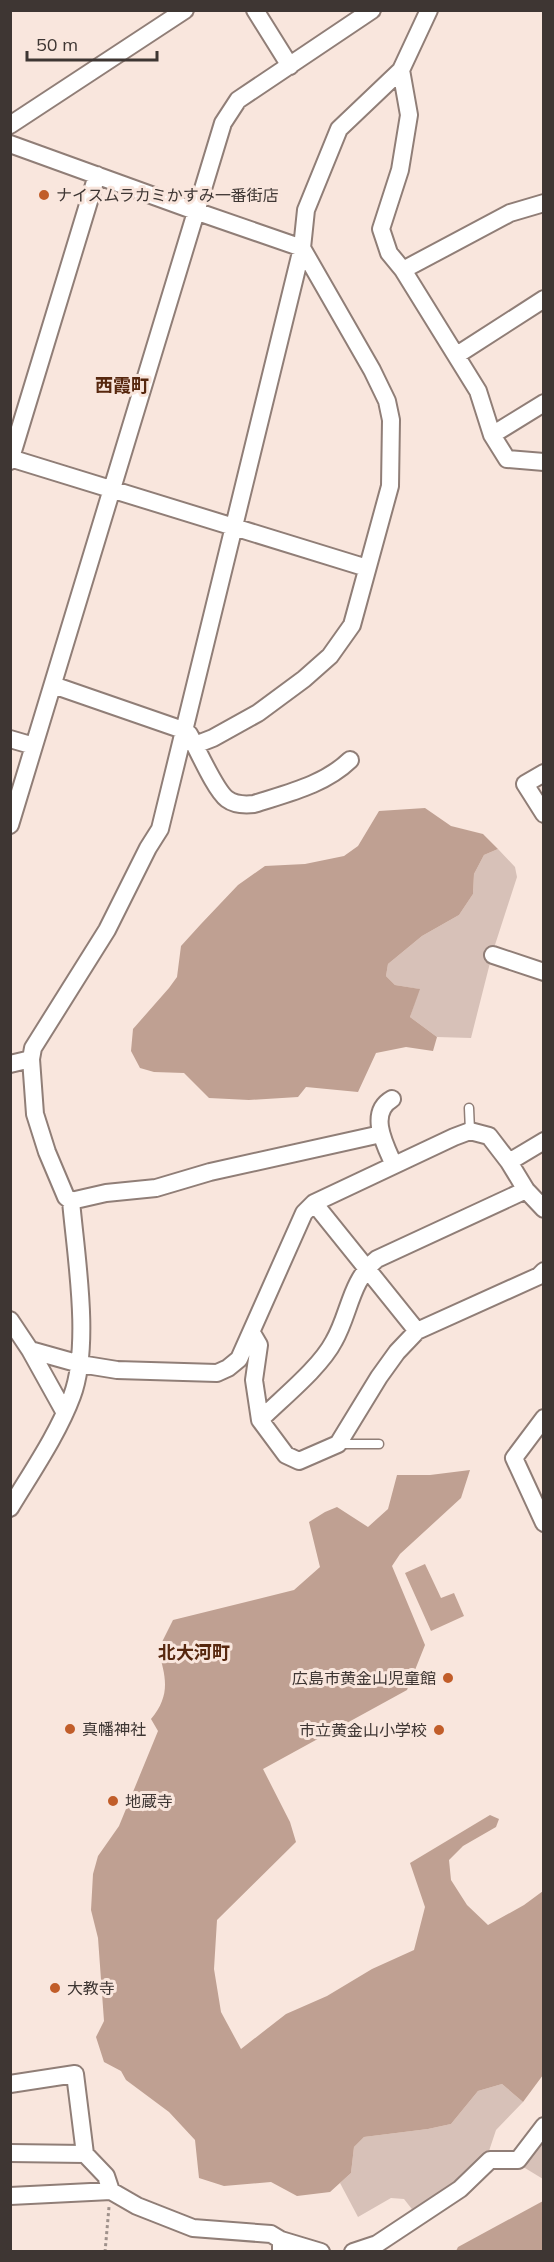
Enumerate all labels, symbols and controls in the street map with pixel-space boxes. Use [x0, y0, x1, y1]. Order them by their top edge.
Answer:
scale bar [27, 24, 158, 62]
text: 50 m [36, 33, 78, 56]
place label: ナイスムラカミかすみ一番街店 [56, 185, 279, 205]
marker: ナイスムラカミかすみ一番街店 [37, 188, 51, 202]
district label: 西霞町 [95, 374, 149, 397]
district label: 北大河町 [158, 1641, 230, 1664]
place label: 広島市黄金山児童館 [292, 1668, 436, 1688]
marker: 広島市黄金山児童館 [441, 1671, 455, 1685]
place label: 真幡神社 [82, 1719, 146, 1739]
place label: 市立黄金山小学校 [299, 1720, 427, 1740]
marker: 真幡神社 [63, 1722, 77, 1736]
marker: 市立黄金山小学校 [432, 1723, 446, 1737]
place label: 地蔵寺 [125, 1791, 173, 1811]
marker: 地蔵寺 [106, 1794, 120, 1808]
place label: 大教寺 [67, 1978, 115, 1998]
marker: 大教寺 [48, 1981, 62, 1995]

